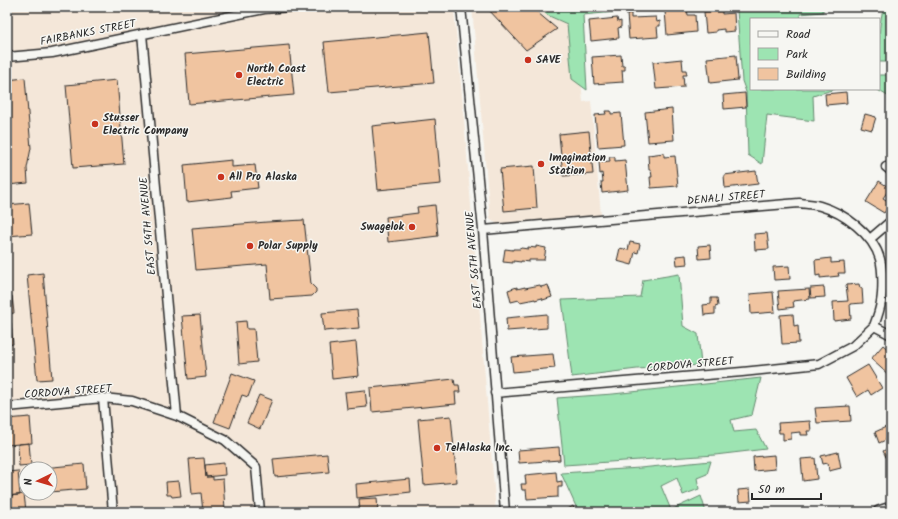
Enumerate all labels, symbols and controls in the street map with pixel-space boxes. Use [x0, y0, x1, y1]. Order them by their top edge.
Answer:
street label: FAIRBANKS STREET [39, 15, 138, 51]
legend [750, 18, 880, 90]
text: Road [786, 25, 811, 44]
text: Park [786, 45, 808, 64]
place label: SAVE [536, 51, 562, 69]
marker: SAVE [523, 55, 533, 65]
place label: North Coast Electric [247, 60, 307, 91]
text: Building [786, 65, 826, 84]
marker: North Coast Electric [234, 70, 244, 80]
place label: Stusser Electric Company [103, 109, 189, 140]
marker: Stusser Electric Company [90, 119, 100, 129]
place label: Imagination Station [549, 149, 606, 180]
marker: Imagination Station [536, 159, 546, 169]
place label: All Pro Alaska [229, 168, 297, 186]
marker: All Pro Alaska [216, 172, 226, 182]
street label: EAST 54TH AVENUE [135, 176, 161, 276]
street label: DENALI STREET [686, 186, 767, 210]
street label: EAST 56TH AVENUE [461, 210, 487, 310]
place label: Swagelok [360, 218, 405, 236]
marker: Swagelok [407, 222, 417, 232]
place label: Polar Supply [258, 237, 318, 255]
marker: Polar Supply [245, 241, 255, 251]
street label: CORDOVA STREET [646, 352, 735, 378]
street label: CORDOVA STREET [24, 380, 113, 404]
place label: TelAlaska Inc. [445, 439, 513, 457]
marker: TelAlaska Inc. [432, 443, 442, 453]
north arrow [18, 461, 58, 501]
scale bar [752, 475, 821, 501]
text: N [20, 477, 38, 486]
text: 50 m [758, 480, 785, 499]

